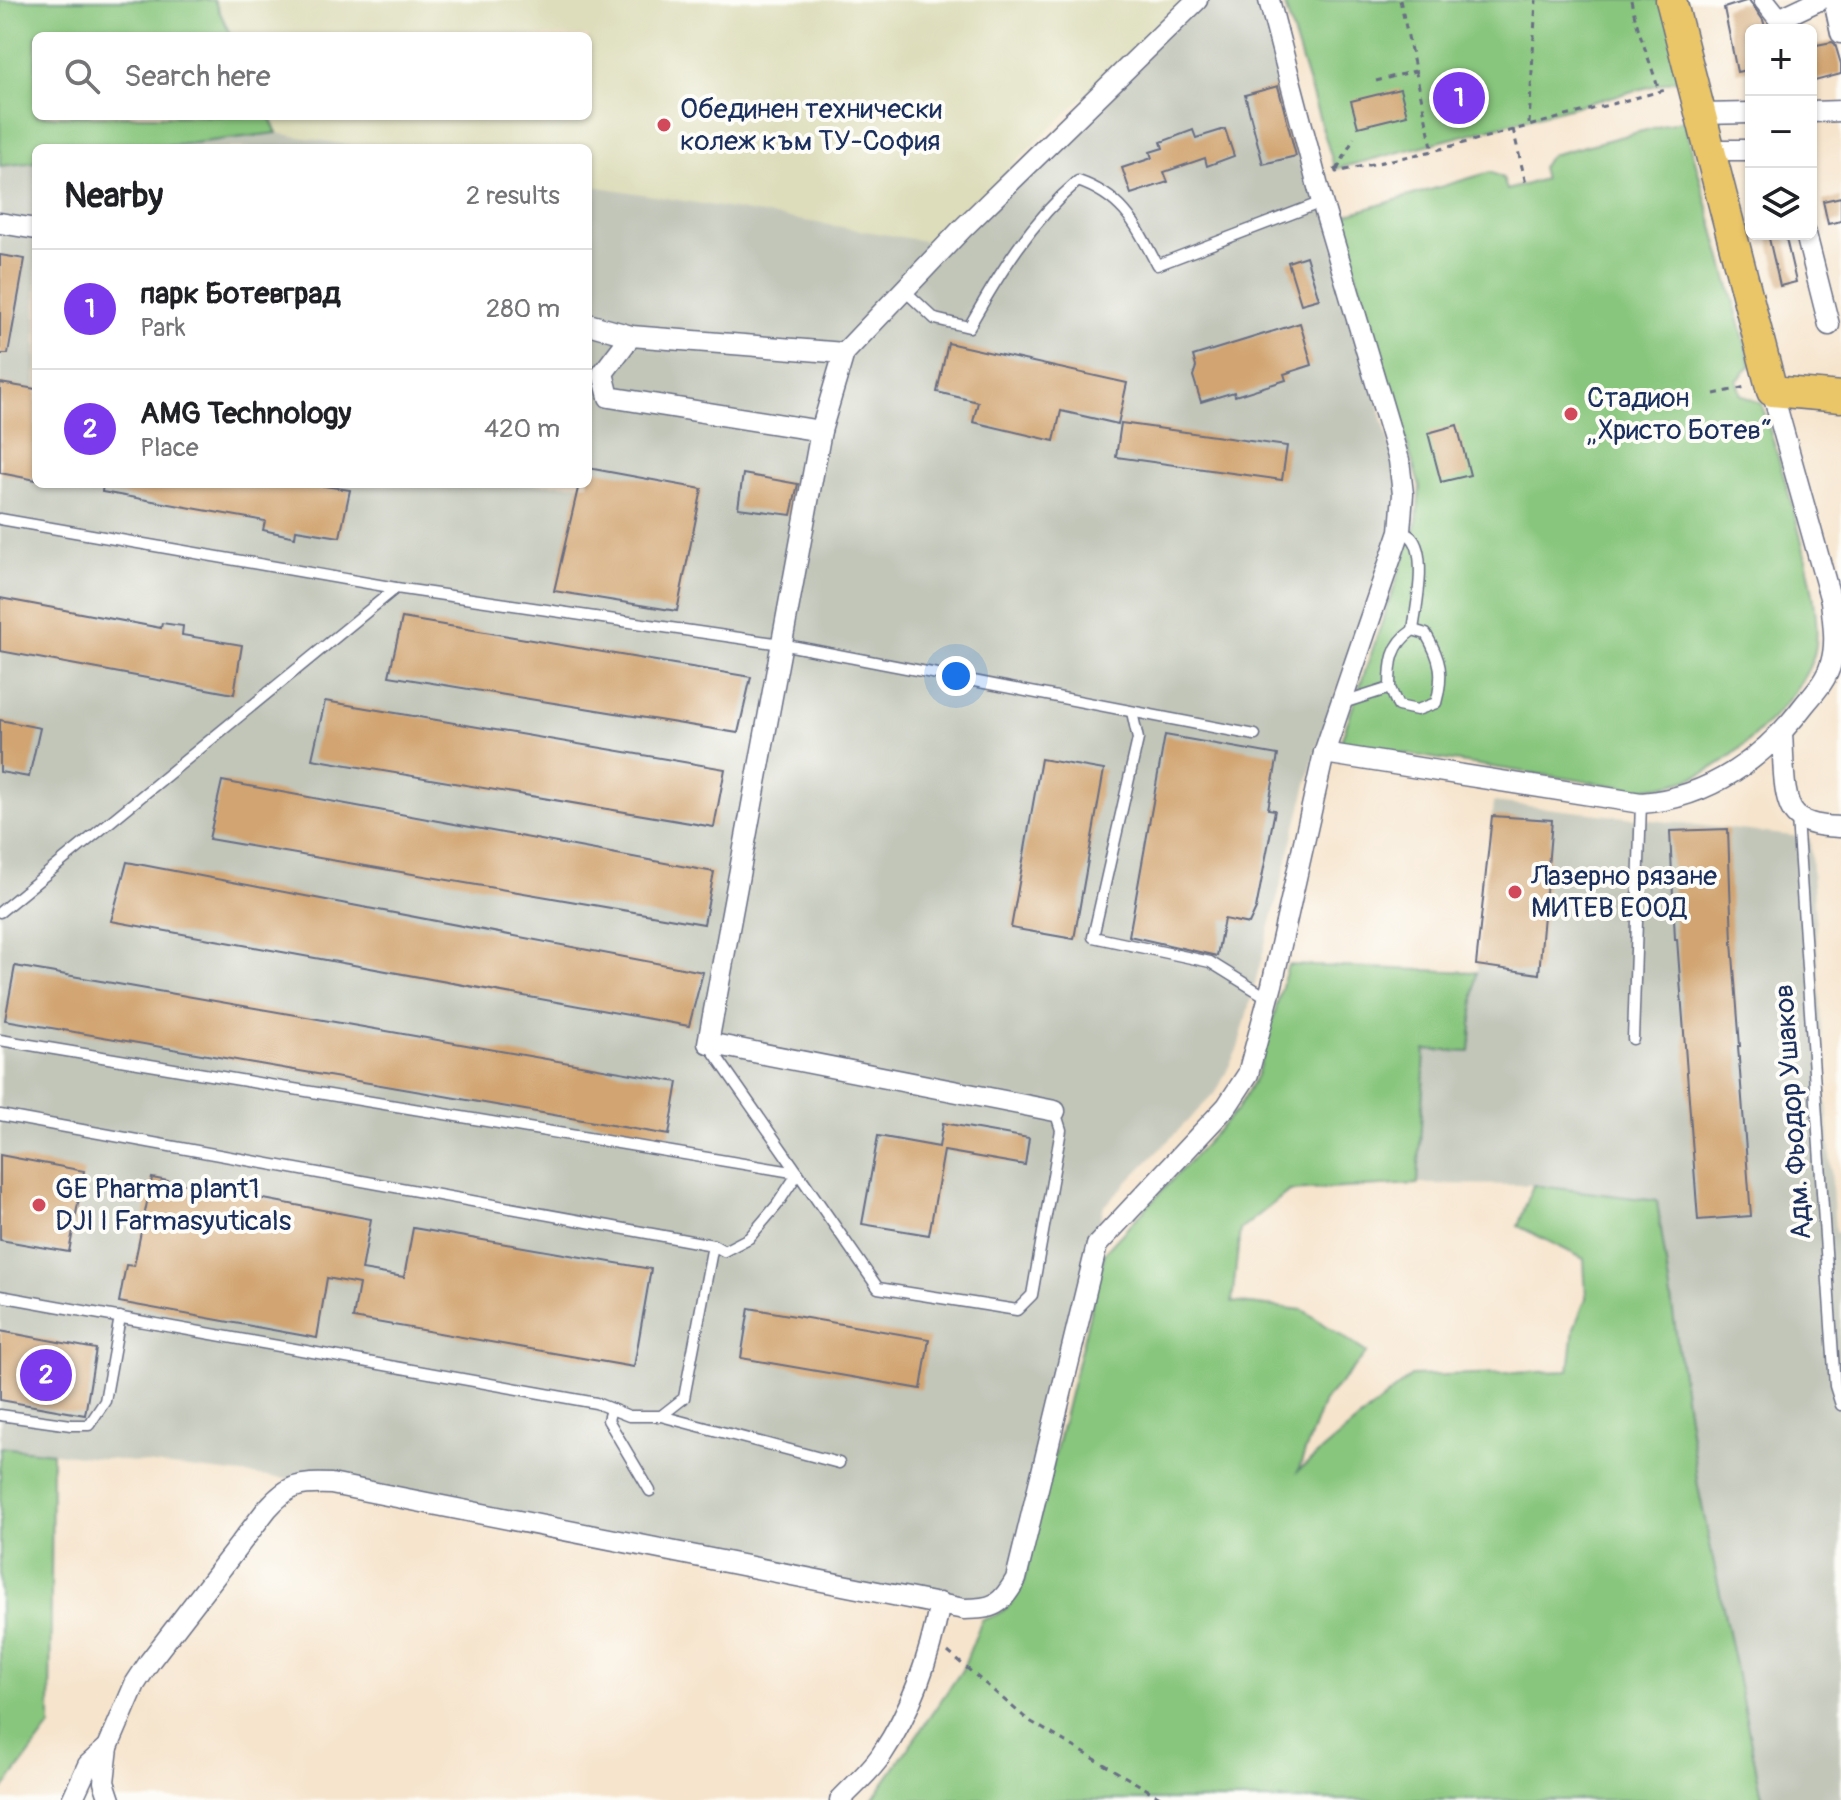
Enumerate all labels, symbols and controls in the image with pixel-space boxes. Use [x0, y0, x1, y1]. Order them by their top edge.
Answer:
map controls [1745, 24, 1817, 240]
button: + [1745, 24, 1817, 96]
search box [32, 32, 592, 120]
icon: search [60, 54, 104, 98]
text: Search here [124, 58, 271, 95]
pin: 1 [1433, 68, 1485, 128]
place label: Обединен технически колеж към ТУ-София [680, 92, 942, 159]
button: − [1745, 96, 1817, 168]
marker: Обединен технически колеж към ТУ-София [655, 116, 673, 134]
button: layers [1745, 168, 1817, 240]
text: Nearby [64, 175, 163, 218]
text: 2 results [466, 180, 560, 212]
text: парк Ботевград [140, 275, 340, 312]
text: 1 [85, 293, 95, 325]
text: 280 m [486, 293, 560, 325]
text: Park [140, 312, 186, 344]
place label: Стадион „Христо Ботев“ [1587, 381, 1773, 448]
text: AMG Technology [140, 395, 351, 432]
marker: Стадион „Христо Ботев“ [1562, 405, 1580, 423]
text: 2 [83, 413, 97, 445]
text: 420 m [484, 413, 560, 445]
text: Place [140, 432, 199, 464]
your location [936, 656, 976, 696]
place label: Лазерно рязане МИТЕВ ЕООД [1530, 859, 1717, 926]
marker: Лазерно рязане МИТЕВ ЕООД [1506, 883, 1524, 901]
street label: Адм. Фьодор Ушаков [1767, 983, 1819, 1241]
place label: GE Pharma plant1 DJI I Farmasyuticals [55, 1172, 292, 1239]
marker: GE Pharma plant1 DJI I Farmasyuticals [30, 1196, 48, 1214]
pin: 2 [20, 1345, 72, 1405]

